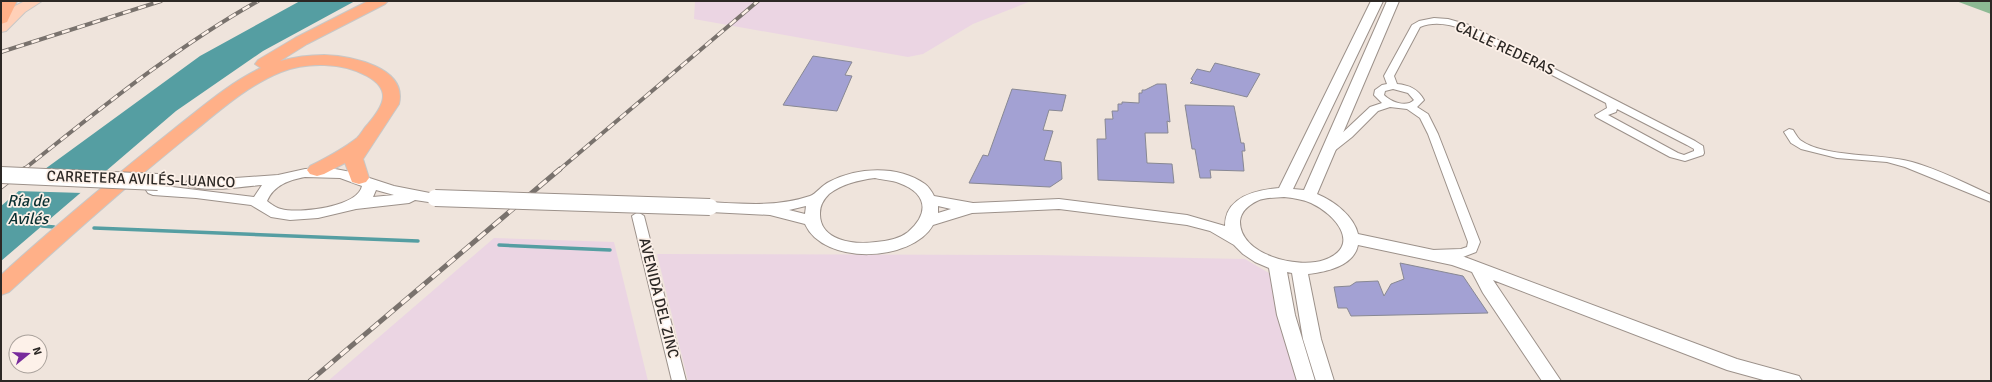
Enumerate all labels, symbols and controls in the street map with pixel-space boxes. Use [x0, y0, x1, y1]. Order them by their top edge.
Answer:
street label: CALLE REDERAS [1452, 17, 1558, 79]
street label: CARRETERA AVILÉS-LUANCO [46, 166, 236, 191]
water label: Ría de Avilés [7, 191, 50, 229]
street label: AVENIDA DEL ZINC [635, 236, 683, 360]
north arrow [8, 334, 48, 374]
text: N [30, 345, 44, 357]

